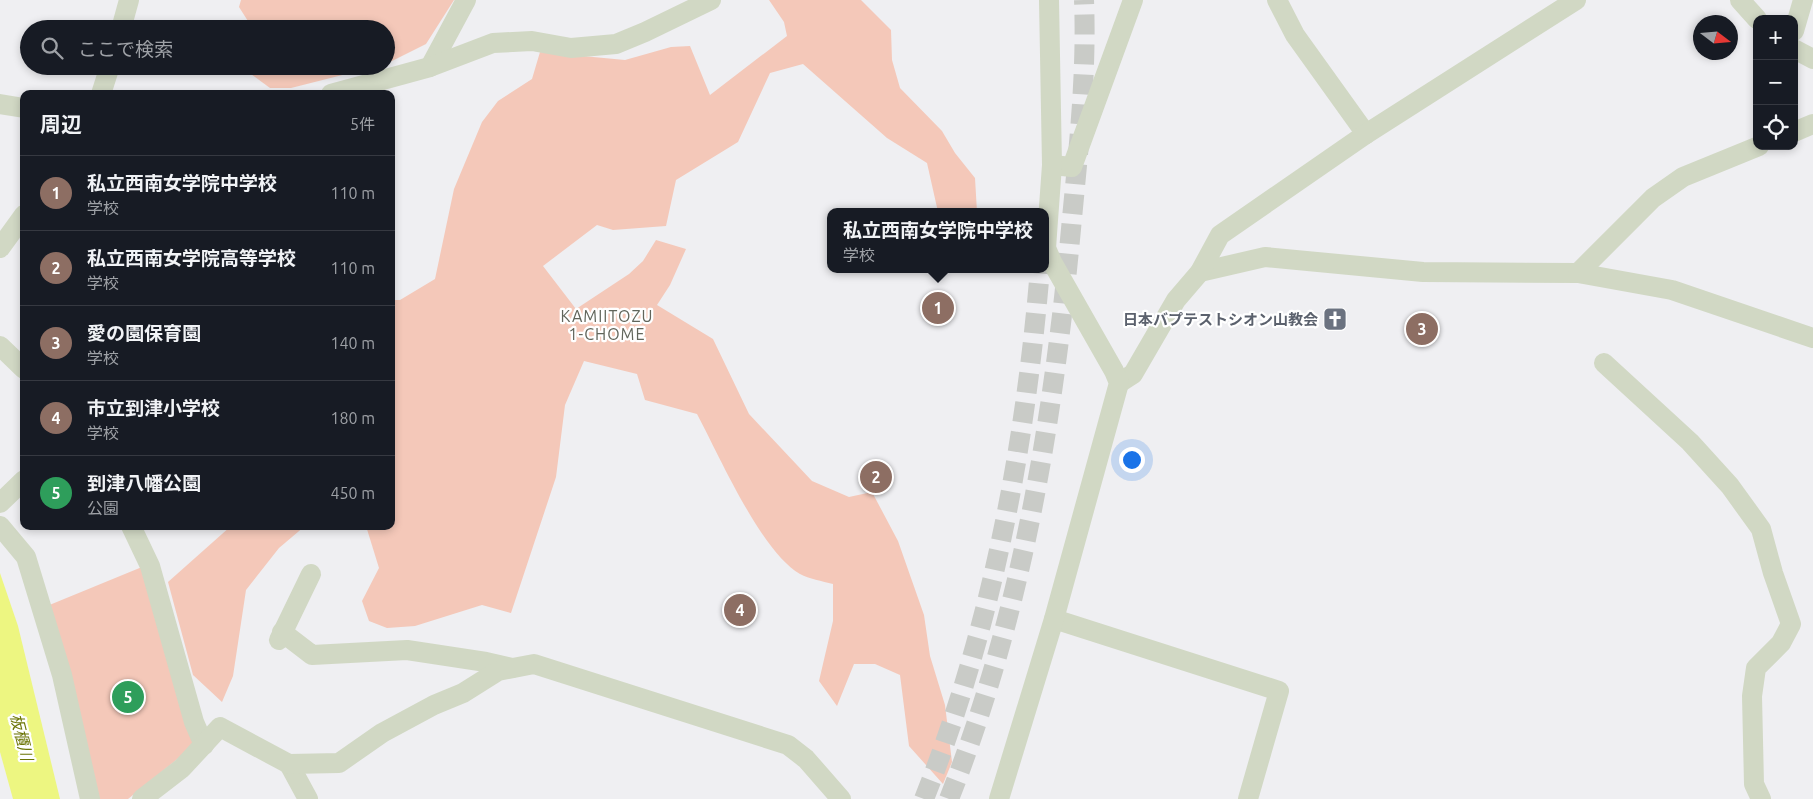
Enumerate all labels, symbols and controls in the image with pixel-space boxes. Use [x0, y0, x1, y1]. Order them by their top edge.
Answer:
north arrow [1693, 15, 1738, 60]
map controls [1753, 15, 1798, 150]
button: + [1753, 15, 1798, 60]
search box [20, 20, 395, 75]
icon: search [38, 34, 66, 62]
text: ここで検索 [78, 38, 173, 60]
button: − [1753, 60, 1798, 105]
button: locate [1753, 105, 1798, 150]
text: 周辺 [40, 112, 82, 136]
text: 5件 [350, 115, 375, 133]
text: 私立西南女学院中学校 [87, 172, 277, 194]
text: 1 [51, 184, 61, 202]
text: 110 m [330, 184, 375, 202]
text: 学校 [87, 199, 119, 217]
popup [827, 208, 1049, 273]
text: 私立西南女学院中学校 [843, 219, 1033, 241]
text: 学校 [843, 246, 875, 264]
text: 私立西南女学院高等学校 [87, 247, 296, 269]
text: 2 [51, 259, 61, 277]
text: 110 m [330, 259, 375, 277]
text: 学校 [87, 274, 119, 292]
pin: 1 [922, 289, 954, 327]
church icon: 日本バプテストシオン山教会 [1322, 306, 1348, 332]
district label: KAMIITOZU 1-CHOME [561, 307, 653, 343]
pin: 3 [1406, 310, 1438, 348]
place label: 日本バプテストシオン山教会 [1123, 311, 1318, 328]
text: 愛の園保育園 [87, 322, 201, 344]
text: 3 [51, 334, 61, 352]
text: 140 m [330, 334, 375, 352]
text: 学校 [87, 349, 119, 367]
text: 市立到津小学校 [87, 397, 220, 419]
text: 4 [51, 409, 61, 427]
text: 180 m [330, 409, 375, 427]
text: 学校 [87, 424, 119, 442]
your location [1119, 447, 1145, 473]
pin: 2 [860, 458, 892, 496]
text: 到津八幡公園 [87, 472, 201, 494]
text: 5 [51, 484, 61, 502]
text: 450 m [330, 484, 375, 502]
text: 公園 [87, 499, 119, 517]
pin: 4 [724, 591, 756, 629]
pin: 5 [112, 678, 144, 716]
water label: 板櫃川 [7, 712, 37, 764]

